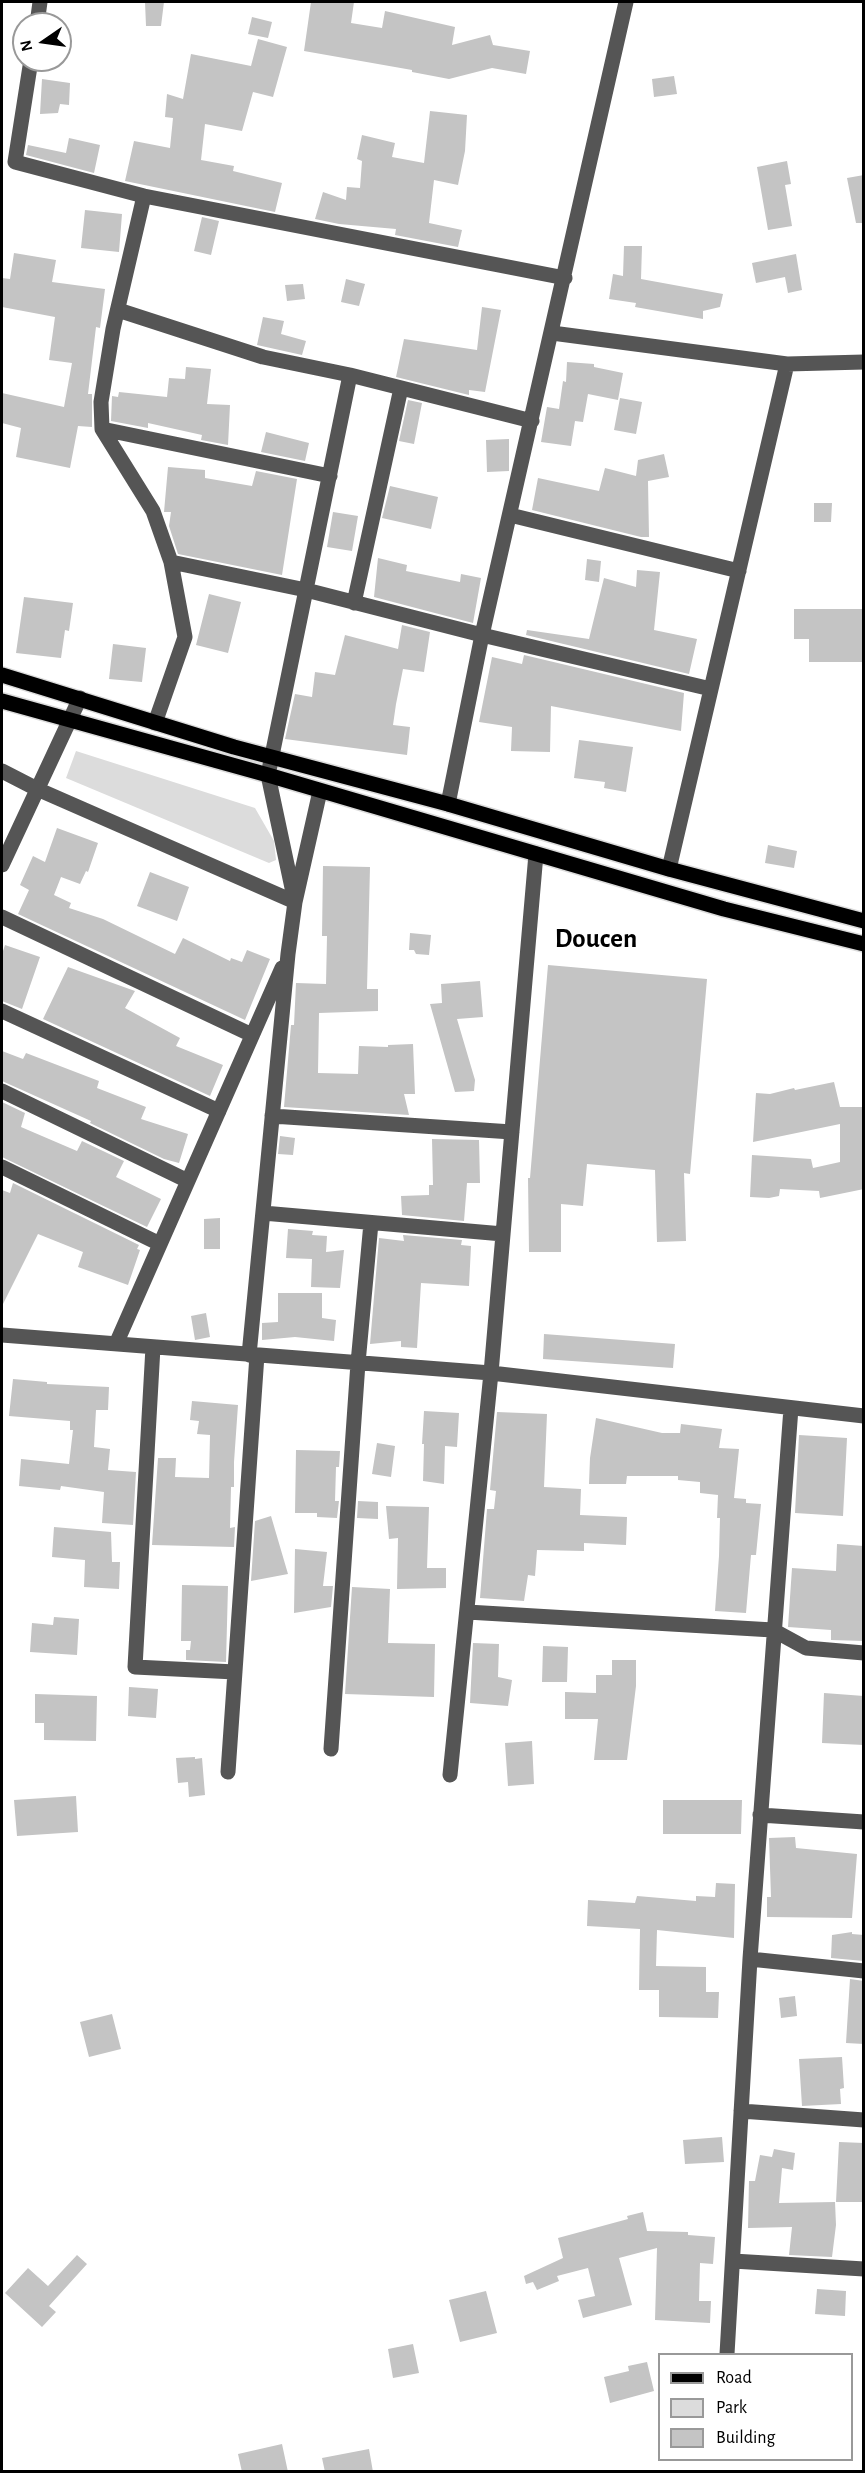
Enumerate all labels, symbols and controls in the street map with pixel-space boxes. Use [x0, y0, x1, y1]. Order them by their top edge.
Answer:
north arrow [12, 12, 72, 72]
text: N [17, 38, 35, 53]
district label: Doucen [555, 923, 637, 955]
legend [658, 2353, 853, 2461]
text: Road [716, 2369, 752, 2387]
text: Park [716, 2399, 747, 2417]
text: Building [716, 2429, 775, 2447]

